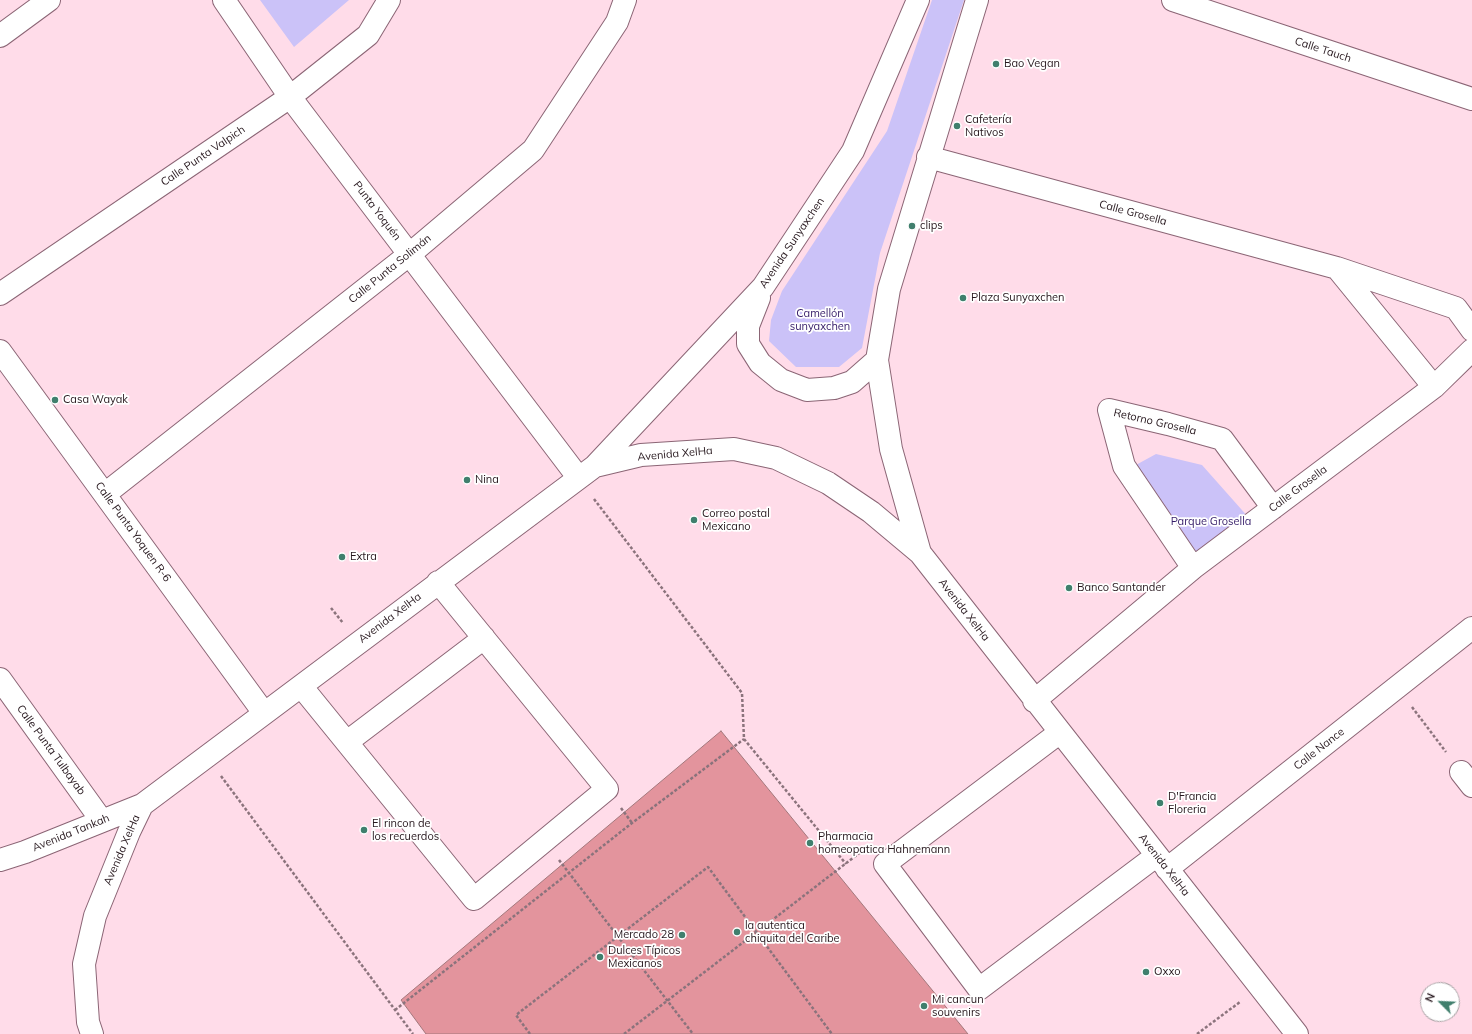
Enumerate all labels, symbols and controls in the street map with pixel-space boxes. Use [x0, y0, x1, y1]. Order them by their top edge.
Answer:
street label: Calle Tauch [1293, 35, 1353, 65]
place label: Bao Vegan [1004, 57, 1060, 71]
marker: Bao Vegan [991, 59, 1001, 69]
place label: Cafetería Nativos [965, 113, 1011, 139]
marker: Cafetería Nativos [952, 121, 962, 131]
street label: Calle Punta Valpich [158, 123, 248, 189]
street label: Punta Yoquén [350, 179, 404, 243]
street label: Avenida Sunyaxchen [757, 195, 827, 291]
street label: Calle Grosella [1098, 198, 1168, 228]
place label: clips [920, 219, 943, 233]
marker: clips [907, 221, 917, 231]
street label: Calle Punta Solimán [346, 232, 434, 306]
place label: Plaza Sunyaxchen [971, 291, 1065, 305]
marker: Plaza Sunyaxchen [958, 293, 968, 303]
park label: Camellón sunyaxchen [790, 307, 850, 333]
place label: Casa Wayak [63, 393, 128, 407]
marker: Casa Wayak [50, 395, 60, 405]
street label: Retorno Grosella [1112, 406, 1198, 438]
street label: Avenida XelHa [637, 444, 713, 464]
street label: Calle Grosella [1266, 463, 1330, 515]
place label: Nina [475, 473, 499, 487]
marker: Nina [462, 475, 472, 485]
street label: Calle Punta Yoquen R-6 [92, 479, 174, 585]
place label: Correo postal Mexicano [702, 507, 770, 533]
marker: Correo postal Mexicano [689, 515, 699, 525]
park label: Parque Grosella [1171, 515, 1251, 529]
place label: Extra [350, 550, 377, 564]
marker: Extra [337, 552, 347, 562]
street label: Avenida XelHa [936, 576, 992, 644]
place label: Banco Santander [1077, 581, 1165, 595]
marker: Banco Santander [1064, 583, 1074, 593]
street label: Avenida XelHa [356, 590, 424, 646]
street label: Calle Punta Tulbayab [14, 702, 88, 798]
street label: Calle Nance [1291, 725, 1347, 773]
place label: D'Francia Floreria [1168, 790, 1216, 816]
marker: D'Francia Floreria [1155, 798, 1165, 808]
street label: Avenida Tankah [30, 811, 112, 855]
street label: Avenida XelHa [101, 813, 143, 887]
place label: El rincon de los recuerdos [372, 817, 439, 843]
marker: El rincon de los recuerdos [359, 825, 369, 835]
place label: Pharmacia homeopatica Hahnemann [818, 830, 950, 856]
street label: Avenida XelHa [1136, 831, 1192, 899]
marker: Pharmacia homeopatica Hahnemann [805, 838, 815, 848]
place label: la autentica chiquita del Caribe [745, 919, 840, 945]
marker: la autentica chiquita del Caribe [732, 927, 742, 937]
place label: Mercado 28 [614, 928, 674, 942]
marker: Mercado 28 [677, 930, 687, 940]
place label: Dulces Típicos Mexicanos [608, 944, 680, 970]
marker: Dulces Típicos Mexicanos [595, 952, 605, 962]
place label: Oxxo [1154, 965, 1180, 979]
marker: Oxxo [1141, 967, 1151, 977]
north arrow [1420, 982, 1460, 1022]
text: N [1422, 991, 1438, 1004]
place label: Mi cancun souvenirs [932, 993, 984, 1019]
marker: Mi cancun souvenirs [919, 1001, 929, 1011]

